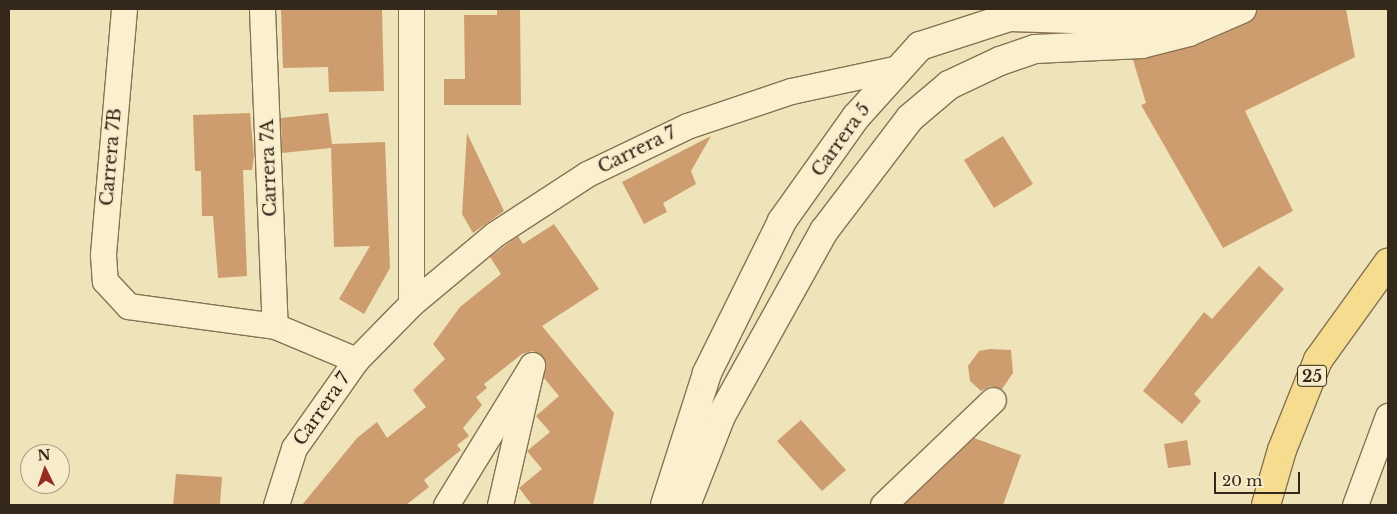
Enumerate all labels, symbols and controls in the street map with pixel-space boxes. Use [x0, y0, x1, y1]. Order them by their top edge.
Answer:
street label: Carrera 5 [807, 99, 875, 181]
street label: Carrera 7B [96, 107, 126, 207]
street label: Carrera 7A [257, 119, 281, 217]
street label: Carrera 7 [594, 122, 680, 178]
road number: 25 [1297, 362, 1327, 390]
street label: Carrera 7 [289, 368, 355, 450]
north arrow [20, 444, 70, 494]
text: N [37, 446, 51, 464]
scale bar [1217, 462, 1303, 494]
text: 20 m [1222, 471, 1262, 490]

